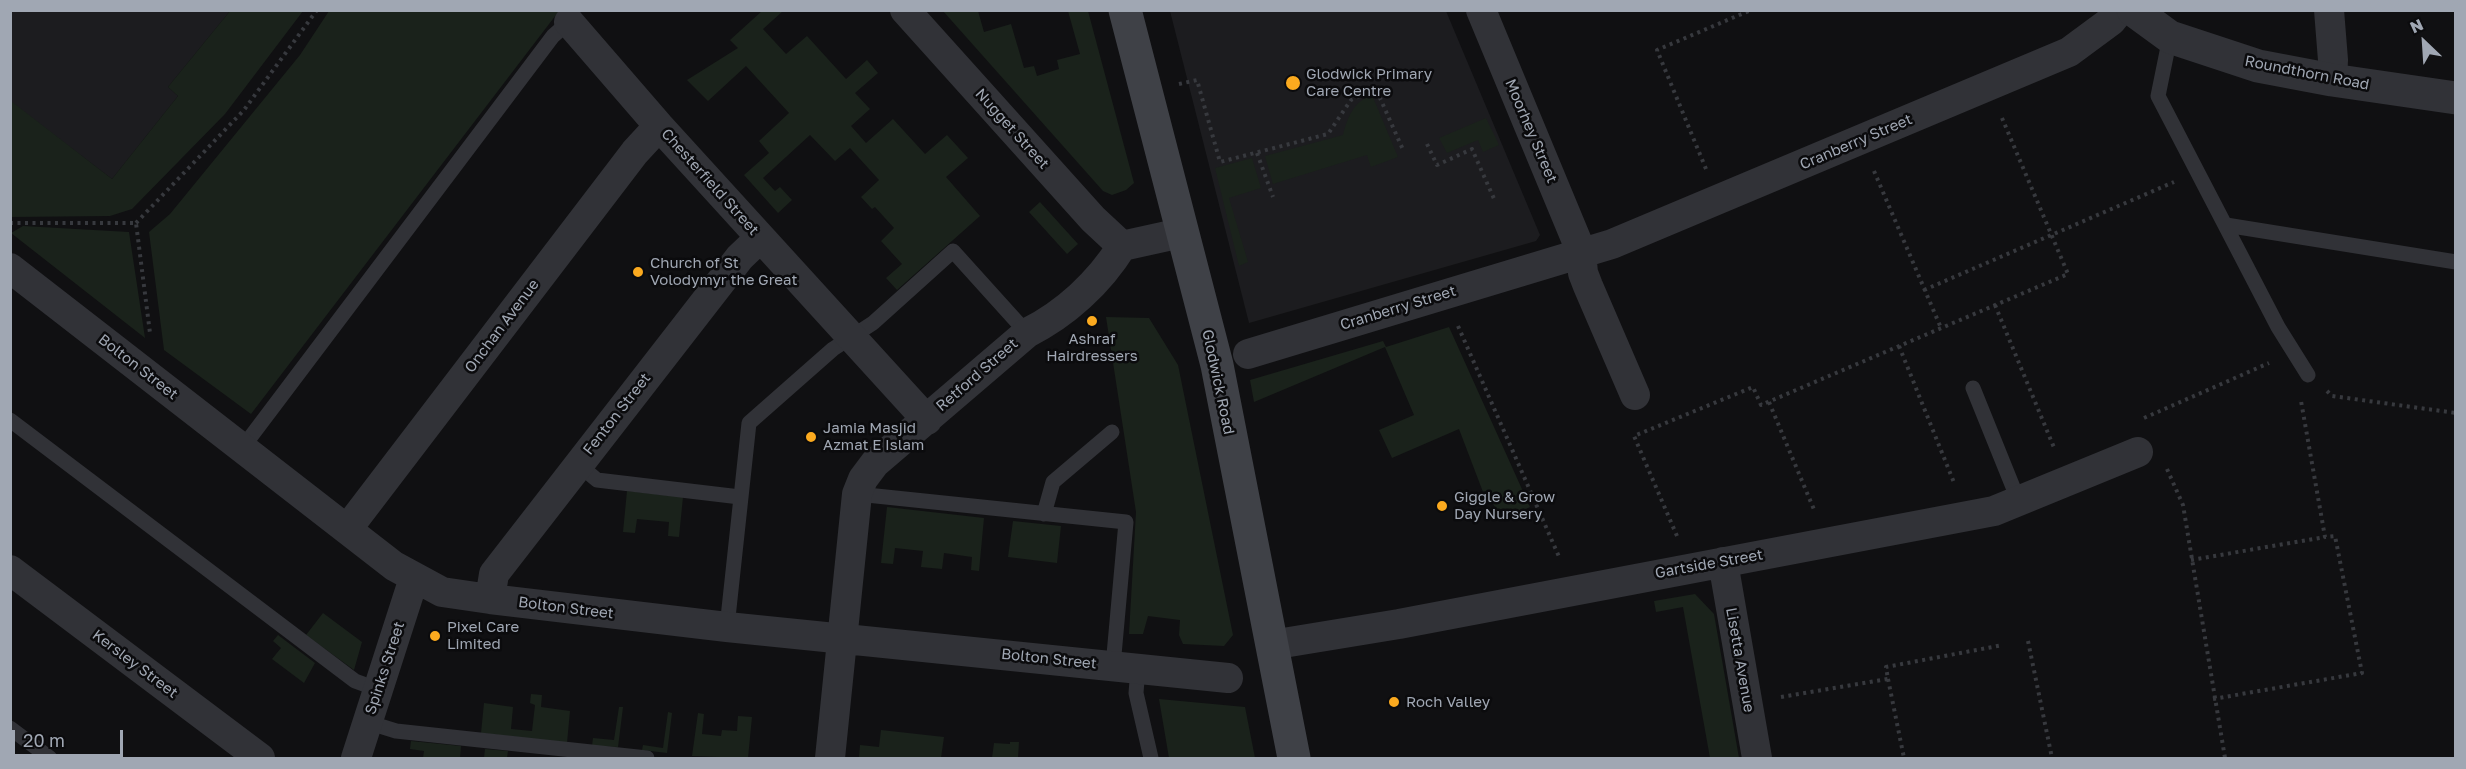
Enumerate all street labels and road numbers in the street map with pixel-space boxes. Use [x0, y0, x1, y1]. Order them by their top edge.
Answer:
street label: Roundthorn Road [2243, 52, 2371, 94]
street label: Moorhey Street [1501, 76, 1561, 186]
street label: Nugget Street [971, 85, 1053, 173]
street label: Cranberry Street [1797, 110, 1915, 174]
street label: Chesterfield Street [657, 125, 763, 239]
street label: Onchan Avenue [461, 276, 543, 376]
street label: Cranberry Street [1338, 282, 1458, 334]
street label: Glodwick Road [1198, 328, 1238, 436]
street label: Bolton Street [95, 330, 181, 404]
street label: Retford Street [933, 335, 1021, 415]
street label: Fenton Street [579, 369, 655, 459]
street label: Gartside Street [1654, 546, 1764, 582]
street label: Bolton Street [517, 593, 615, 623]
street label: Lisetta Avenue [1722, 606, 1758, 714]
street label: Spinks Street [362, 619, 408, 717]
street label: Kersley Street [89, 626, 181, 702]
street label: Bolton Street [1000, 645, 1098, 673]

